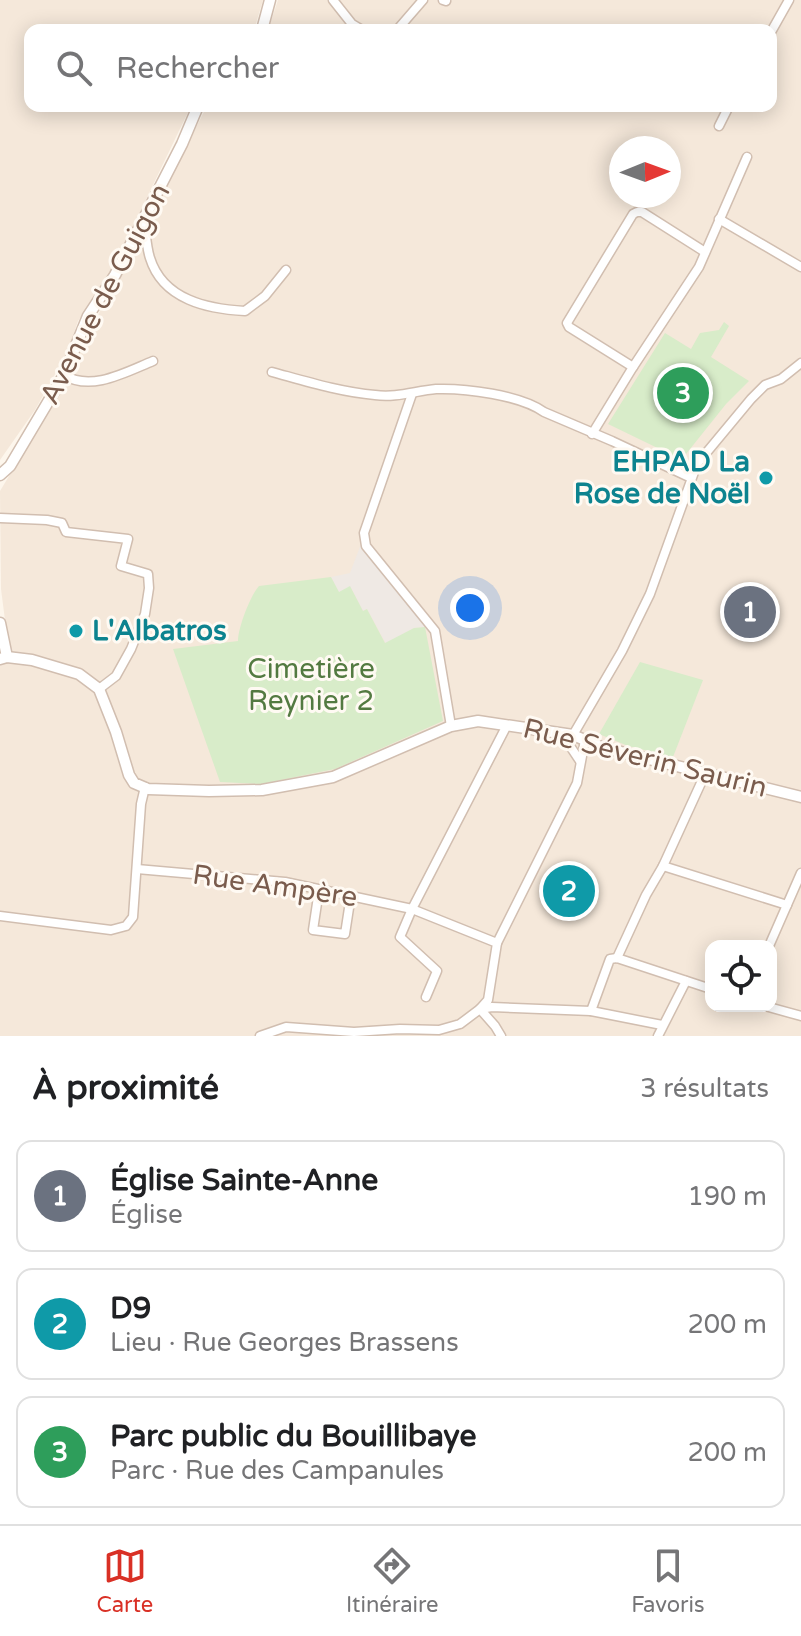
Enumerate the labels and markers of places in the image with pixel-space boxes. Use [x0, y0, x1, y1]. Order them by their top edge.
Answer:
pin: 3 [657, 363, 709, 423]
place label: EHPAD La Rose de Noël [574, 445, 750, 511]
marker: EHPAD La Rose de Noël [757, 469, 775, 487]
pin: 1 [724, 582, 776, 642]
place label: L'Albatros [92, 614, 227, 648]
marker: L'Albatros [67, 622, 85, 640]
pin: 2 [543, 861, 595, 921]

